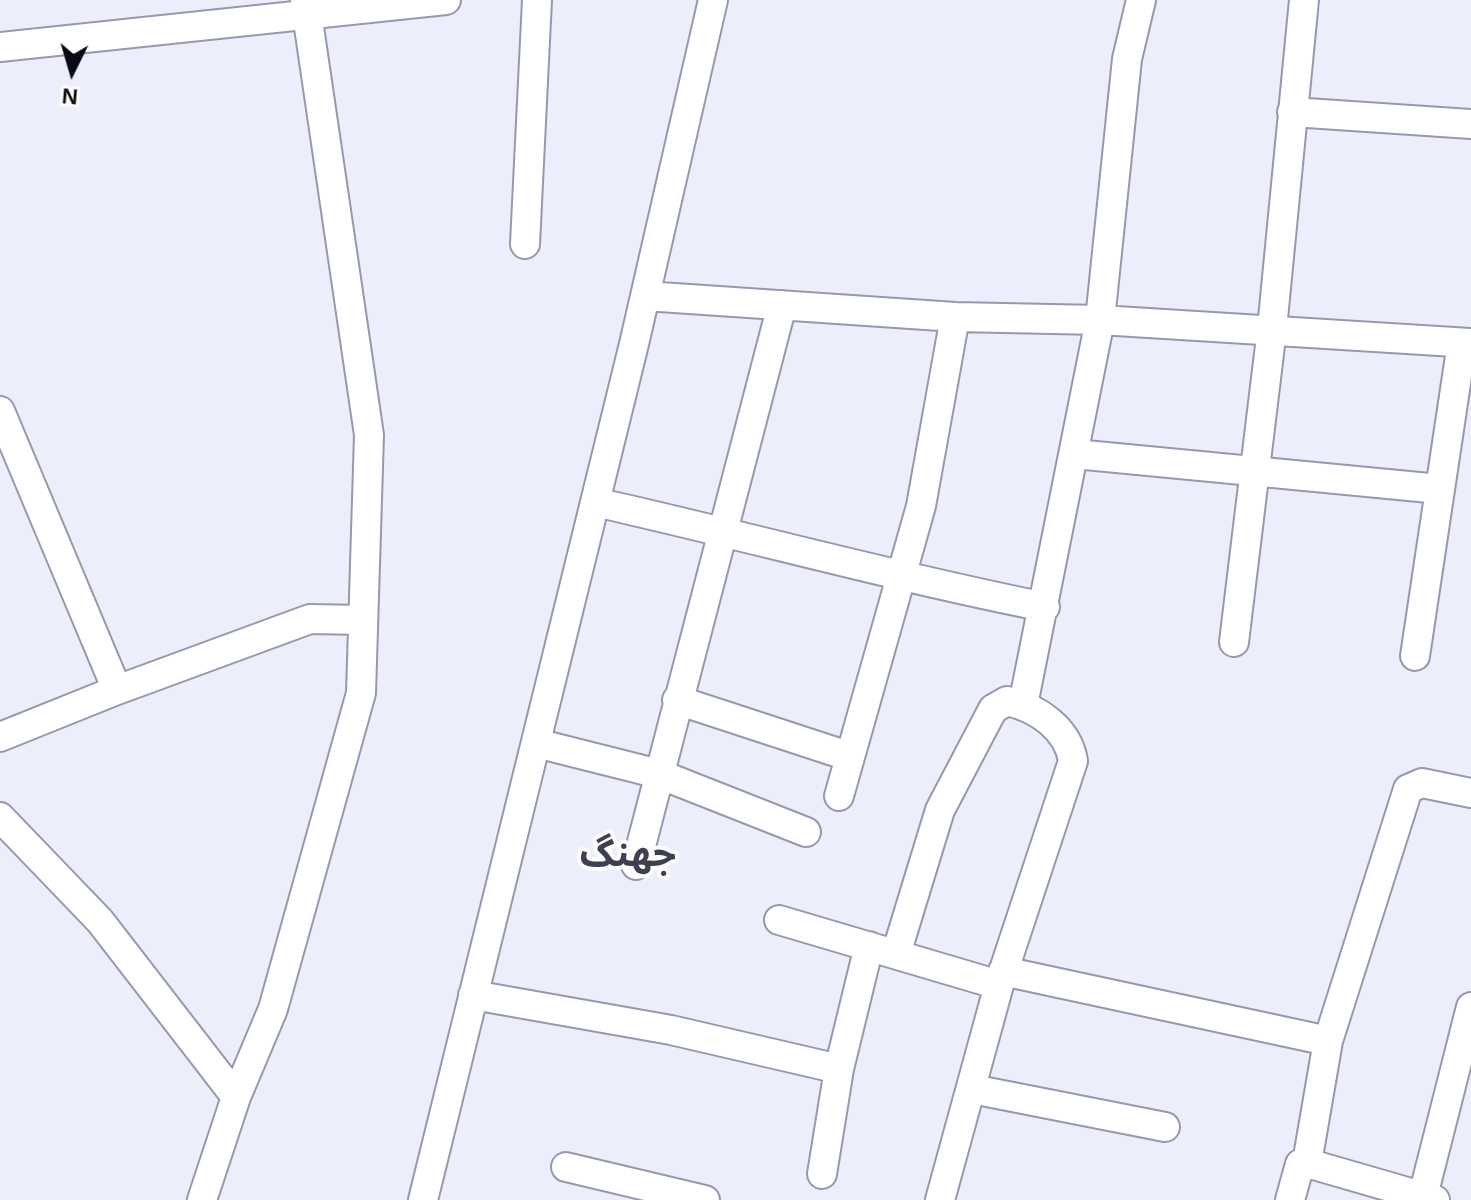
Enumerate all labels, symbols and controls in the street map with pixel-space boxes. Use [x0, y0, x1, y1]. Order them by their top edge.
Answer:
north arrow [32, 32, 112, 112]
text: N [61, 83, 79, 110]
district label: جھنگ [580, 833, 676, 879]

